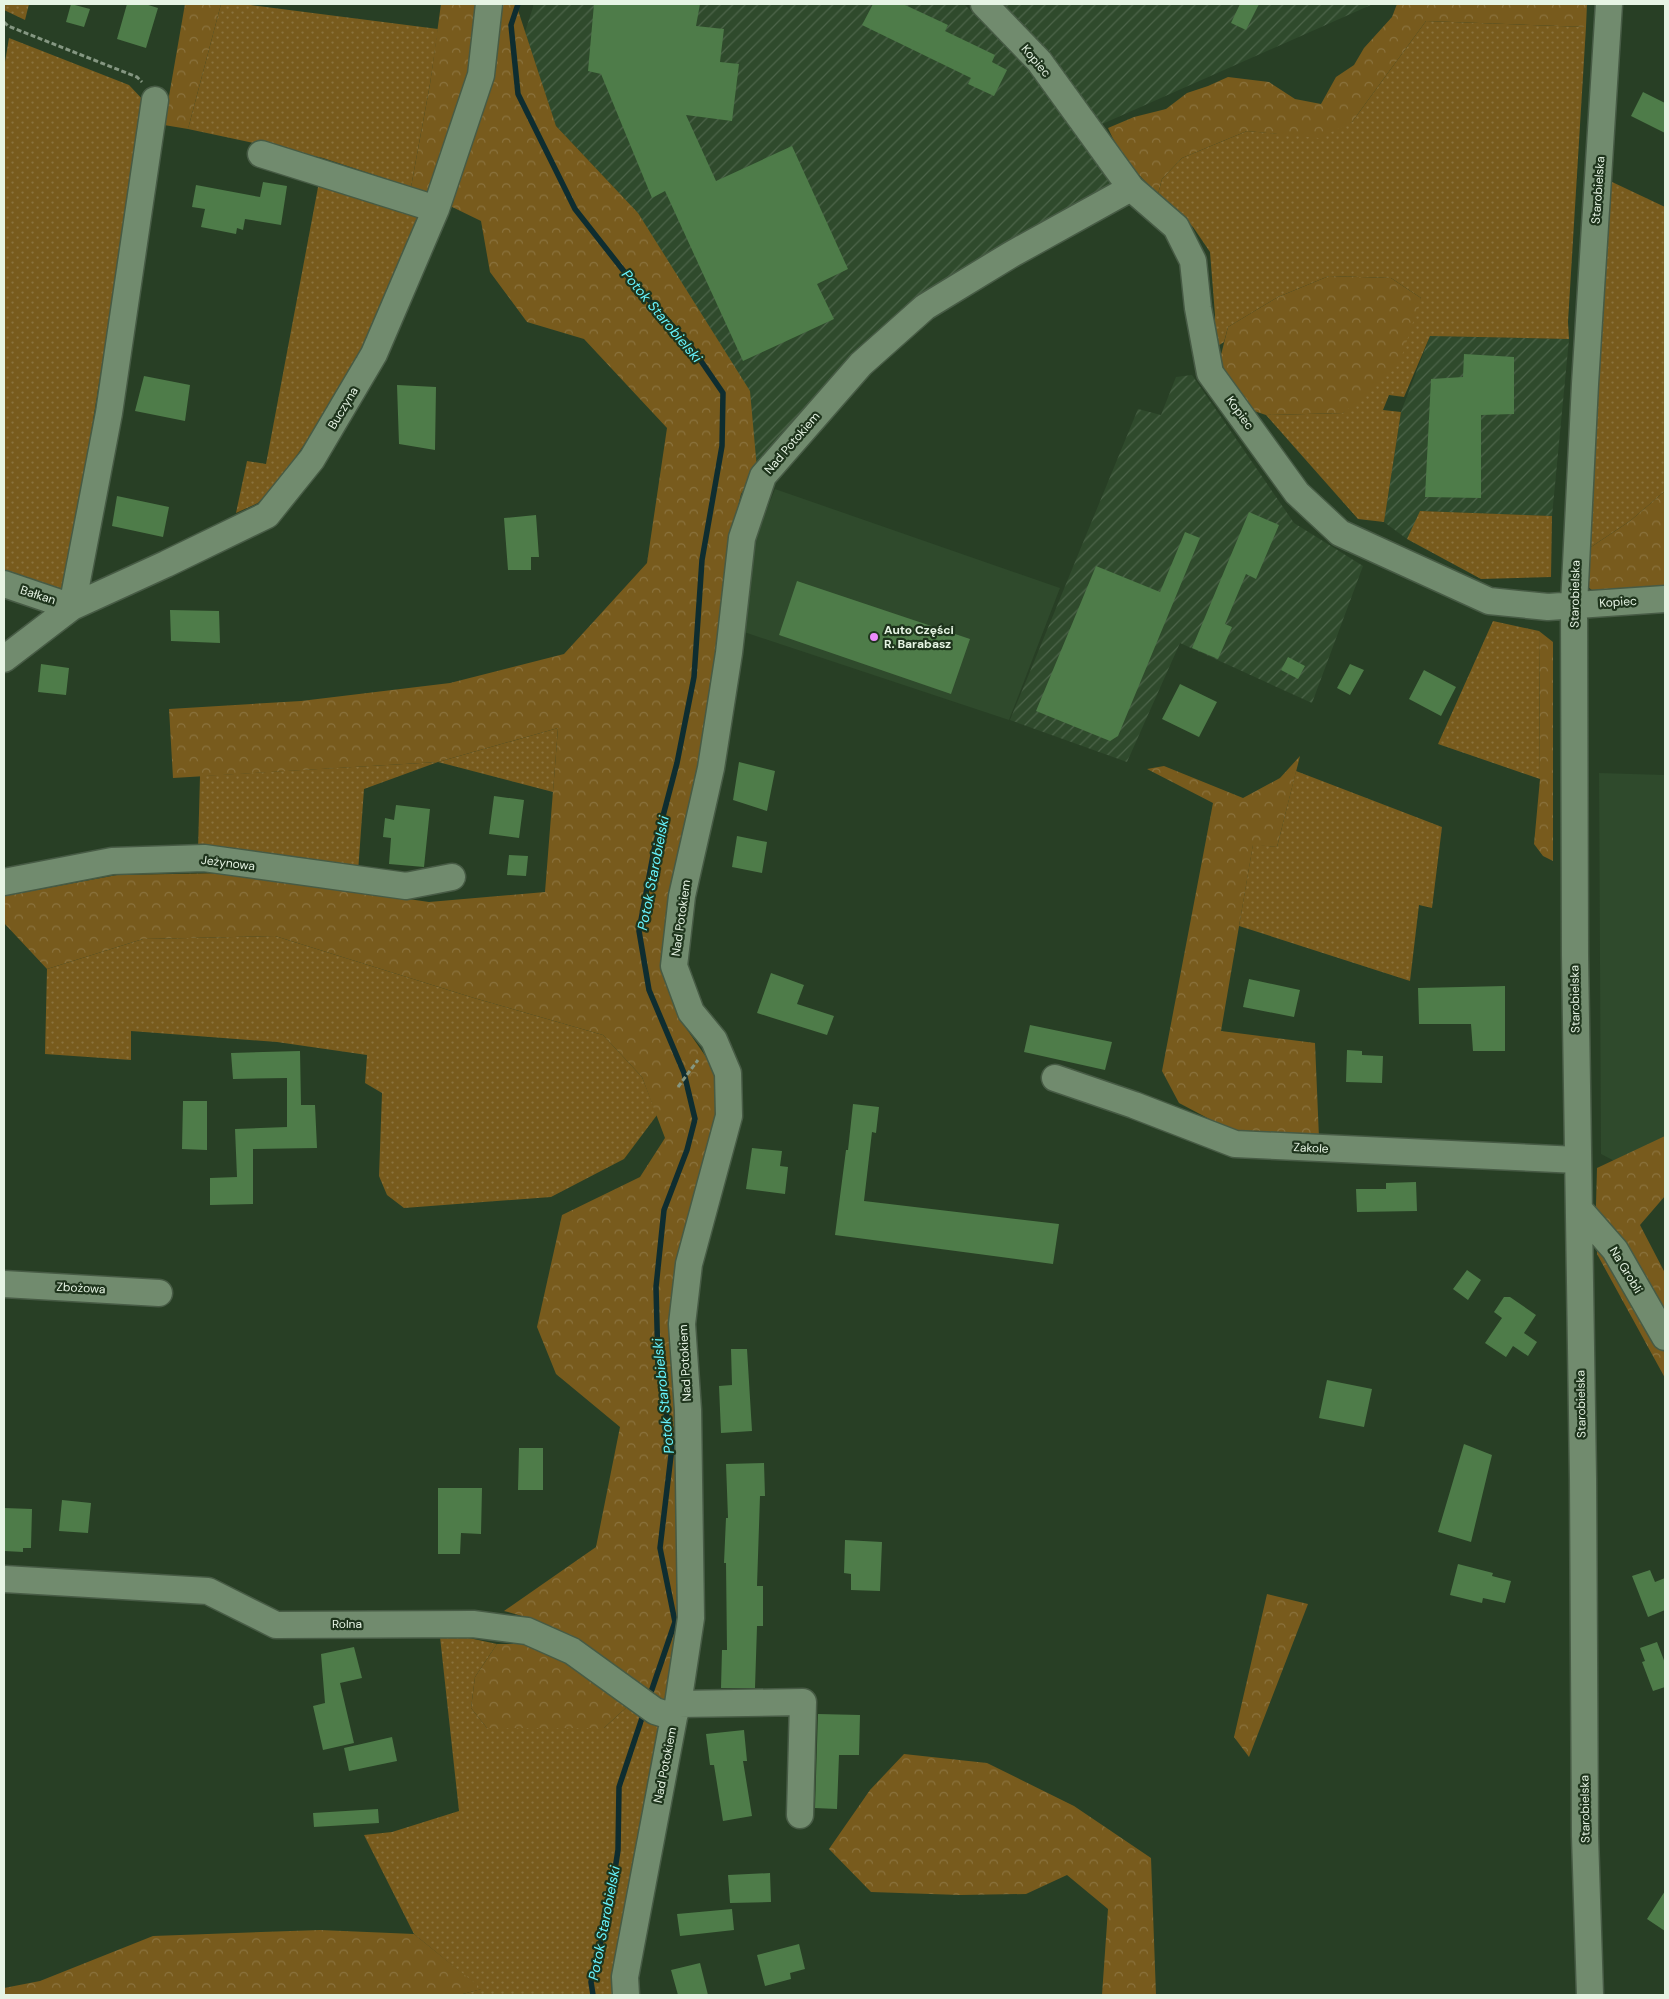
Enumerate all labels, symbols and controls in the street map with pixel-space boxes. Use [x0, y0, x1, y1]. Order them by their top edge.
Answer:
street label: Kopiec [1018, 41, 1054, 81]
street label: Starobielska [1588, 156, 1608, 224]
water label: Potok Starobielski [618, 266, 707, 367]
street label: Buczyna [324, 384, 362, 432]
street label: Kopiec [1222, 393, 1258, 433]
street label: Nad Potokiem [761, 409, 823, 477]
street label: Starobielska [1566, 560, 1584, 628]
street label: Bałkan [18, 582, 58, 608]
street label: Kopiec [1599, 593, 1638, 611]
place label: Auto Części R. Barabasz [884, 622, 954, 652]
marker: Auto Części R. Barabasz [868, 631, 880, 643]
water label: Potok Starobielski [633, 814, 673, 932]
street label: Jeżynowa [200, 852, 256, 874]
street label: Nad Potokiem [668, 879, 694, 957]
street label: Starobielska [1566, 965, 1584, 1033]
street label: Zakole [1293, 1139, 1329, 1157]
street label: Na Grobli [1606, 1244, 1646, 1296]
street label: Zbożowa [56, 1279, 106, 1297]
street label: Nad Potokiem [675, 1324, 695, 1402]
water label: Potok Starobielski [648, 1337, 678, 1455]
street label: Starobielska [1572, 1370, 1590, 1438]
street label: Rolna [332, 1616, 362, 1632]
street label: Nad Potokiem [650, 1726, 680, 1804]
street label: Starobielska [1576, 1775, 1594, 1843]
water label: Potok Starobielski [584, 1864, 624, 1982]

